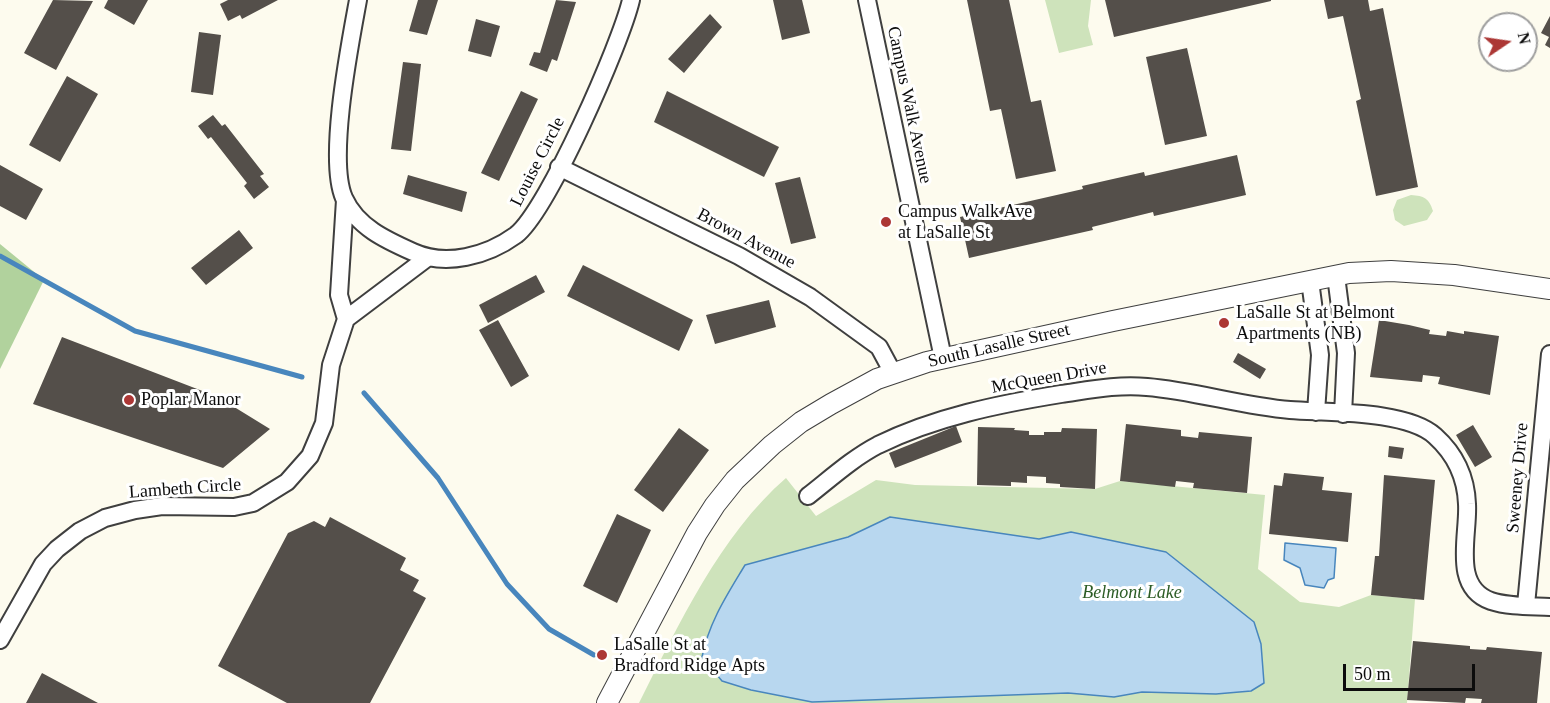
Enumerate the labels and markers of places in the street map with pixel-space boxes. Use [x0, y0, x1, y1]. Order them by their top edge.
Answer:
place label: Campus Walk Ave at LaSalle St [898, 201, 1032, 244]
marker: Campus Walk Ave at LaSalle St [879, 215, 893, 229]
place label: LaSalle St at Belmont Apartments (NB) [1236, 302, 1394, 344]
marker: LaSalle St at Belmont Apartments (NB) [1217, 316, 1231, 330]
place label: Poplar Manor [141, 389, 240, 411]
marker: Poplar Manor [122, 393, 136, 407]
place label: LaSalle St at Bradford Ridge Apts [614, 634, 765, 676]
marker: LaSalle St at Bradford Ridge Apts [595, 648, 609, 662]

